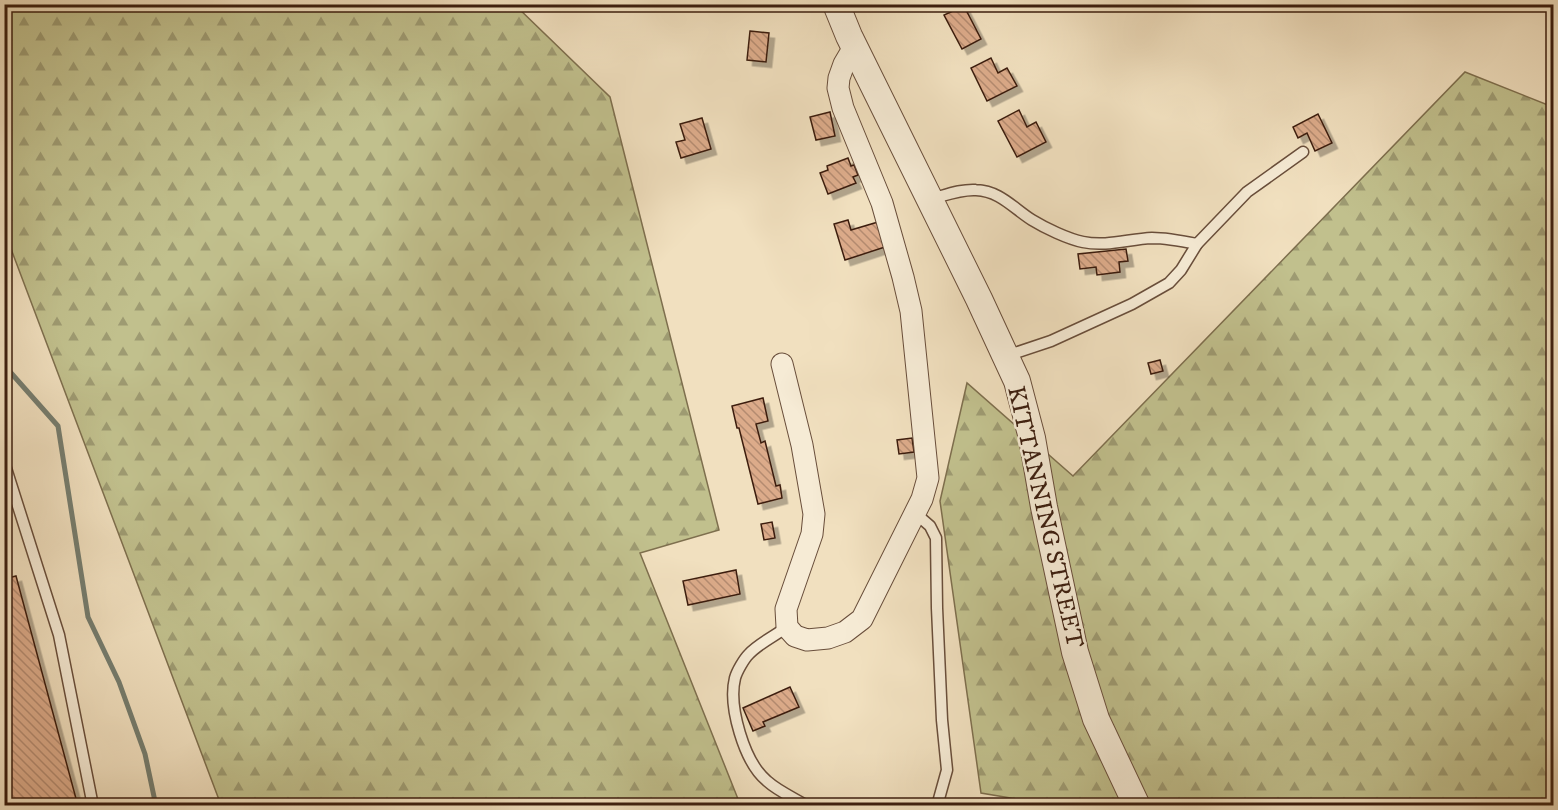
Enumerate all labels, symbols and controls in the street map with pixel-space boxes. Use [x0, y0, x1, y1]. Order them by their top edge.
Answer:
street label: KITTANNING STREET [1000, 383, 1090, 651]

